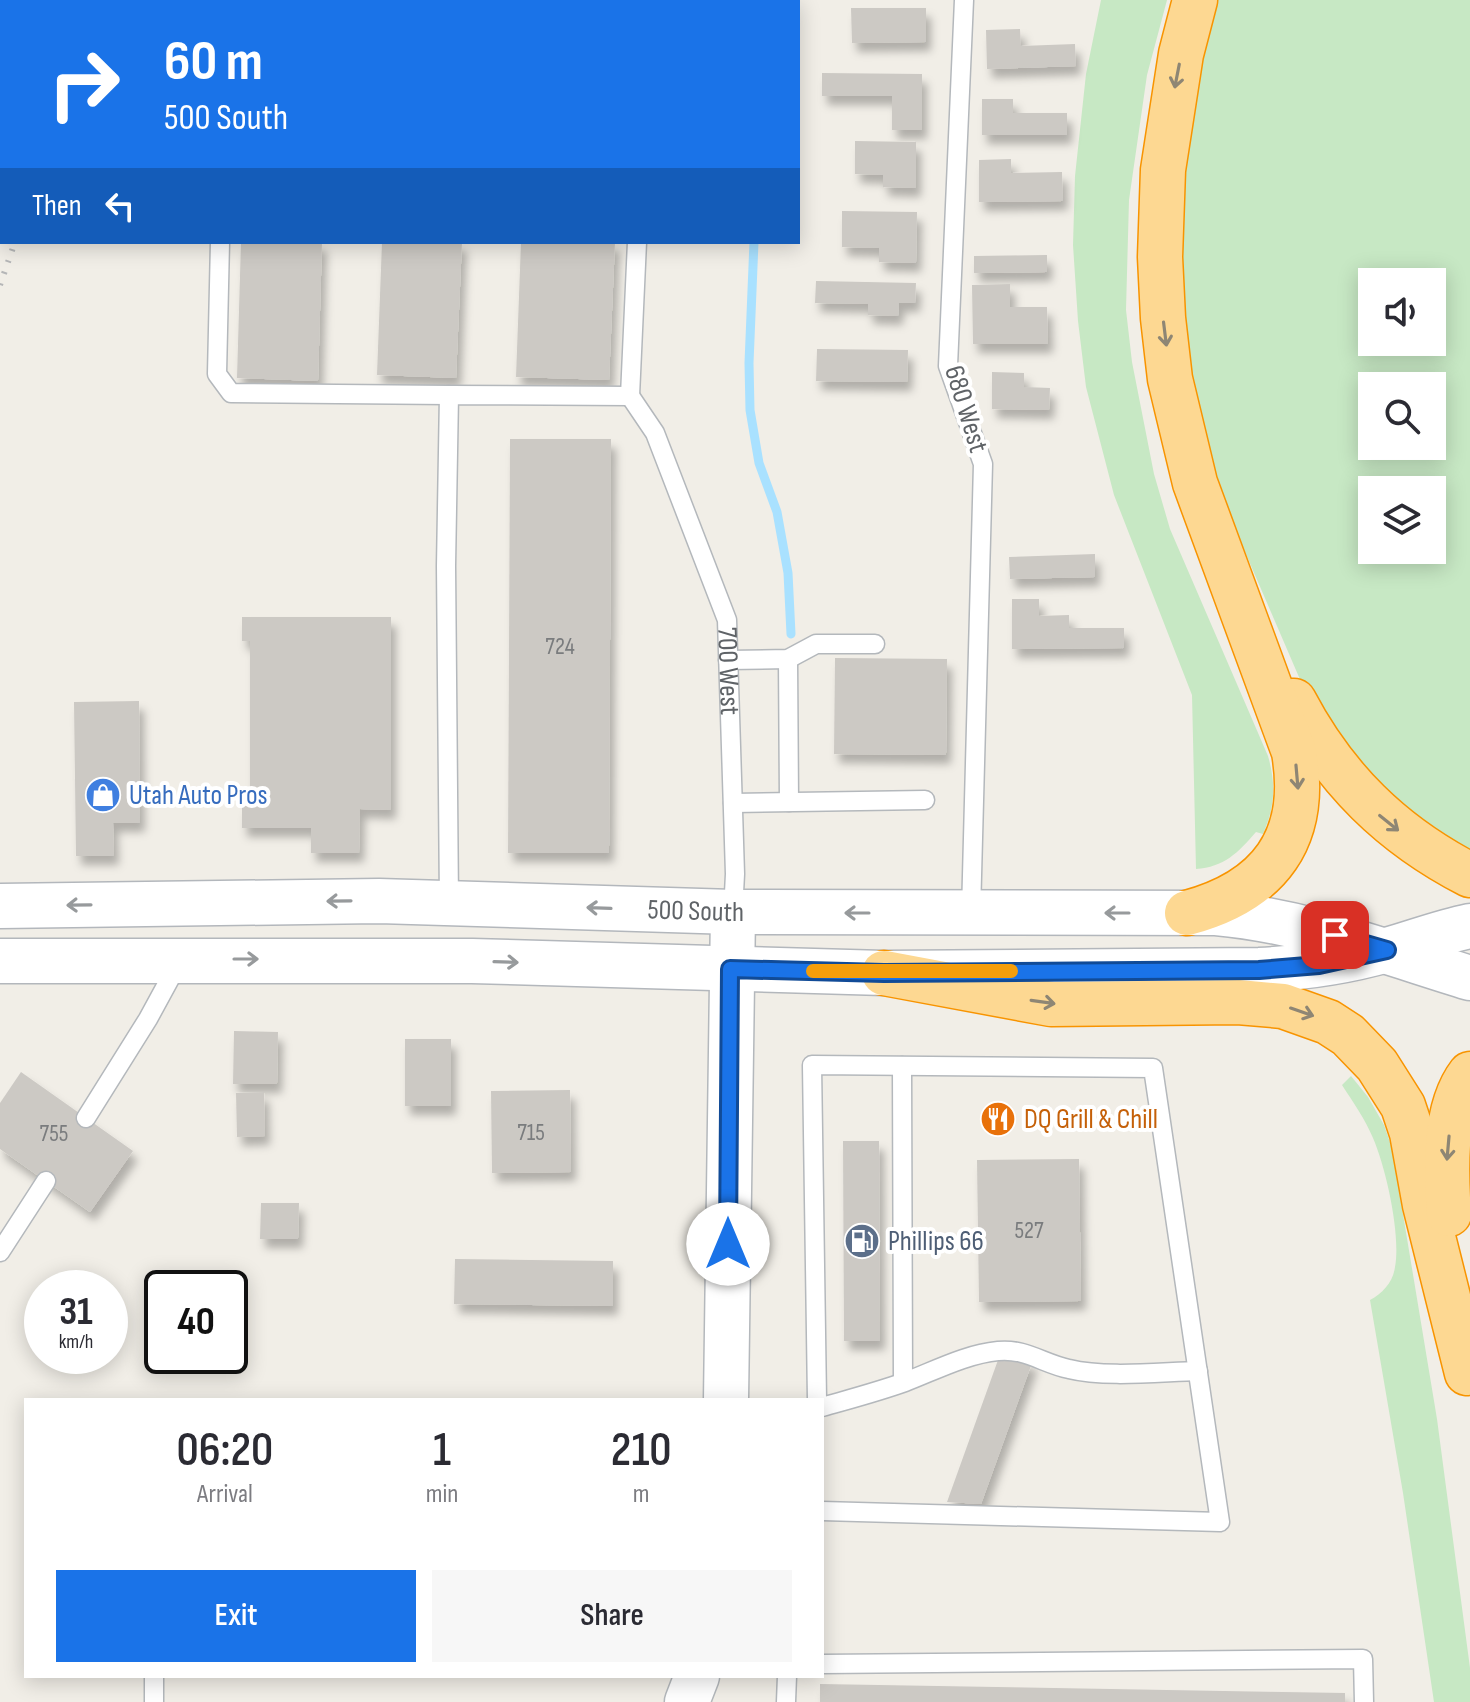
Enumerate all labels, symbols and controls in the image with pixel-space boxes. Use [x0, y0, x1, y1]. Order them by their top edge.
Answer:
text: 60 m [164, 29, 263, 96]
icon: right [32, 32, 136, 136]
one-way arrow [1168, 63, 1183, 88]
text: 500 South [164, 97, 288, 140]
icon: left [98, 184, 142, 228]
text: Then [32, 188, 82, 224]
map controls [1358, 268, 1446, 564]
button: sound [1358, 268, 1446, 356]
one-way arrow [1158, 321, 1173, 347]
street label: 680 West [937, 362, 995, 456]
button: search [1358, 372, 1446, 460]
button: layers [1358, 476, 1446, 564]
street label: 700 West [711, 626, 746, 716]
house number: 724 [545, 632, 575, 661]
one-way arrow [1290, 763, 1305, 790]
shop icon: Utah Auto Pros [84, 776, 122, 814]
place label: Utah Auto Pros [129, 779, 268, 812]
one-way arrow [1378, 814, 1399, 832]
street label: 500 South [647, 893, 744, 929]
one-way arrow [326, 894, 353, 909]
one-way arrow [66, 897, 93, 913]
one-way arrow [586, 900, 613, 915]
pin [1301, 901, 1369, 969]
one-way arrow [844, 905, 871, 921]
one-way arrow [1104, 905, 1131, 921]
icon: arrive [1313, 913, 1357, 957]
one-way arrow [232, 951, 259, 967]
one-way arrow [492, 954, 519, 969]
one-way arrow [1030, 995, 1055, 1010]
one-way arrow [1289, 1005, 1314, 1020]
restaurant icon: DQ Grill & Chill [979, 1100, 1017, 1138]
place label: DQ Grill & Chill [1024, 1103, 1158, 1136]
house number: 715 [517, 1118, 545, 1147]
house number: 755 [40, 1119, 68, 1148]
one-way arrow [1441, 1134, 1456, 1161]
position arrow [686, 1202, 770, 1286]
house number: 527 [1014, 1216, 1044, 1245]
fuel station icon: Phillips 66 [843, 1222, 881, 1260]
place label: Phillips 66 [888, 1225, 984, 1258]
speed limit sign: 40 [144, 1270, 248, 1374]
text: 31 [59, 1288, 93, 1336]
text: km/h [59, 1330, 93, 1354]
text: 06:20 [176, 1422, 273, 1479]
text: 1 [433, 1422, 451, 1479]
text: 210 [611, 1422, 672, 1479]
text: Arrival [197, 1479, 253, 1510]
text: min [426, 1479, 458, 1510]
text: m [633, 1479, 650, 1510]
button: Exit [56, 1570, 416, 1662]
button: Share [432, 1570, 792, 1662]

